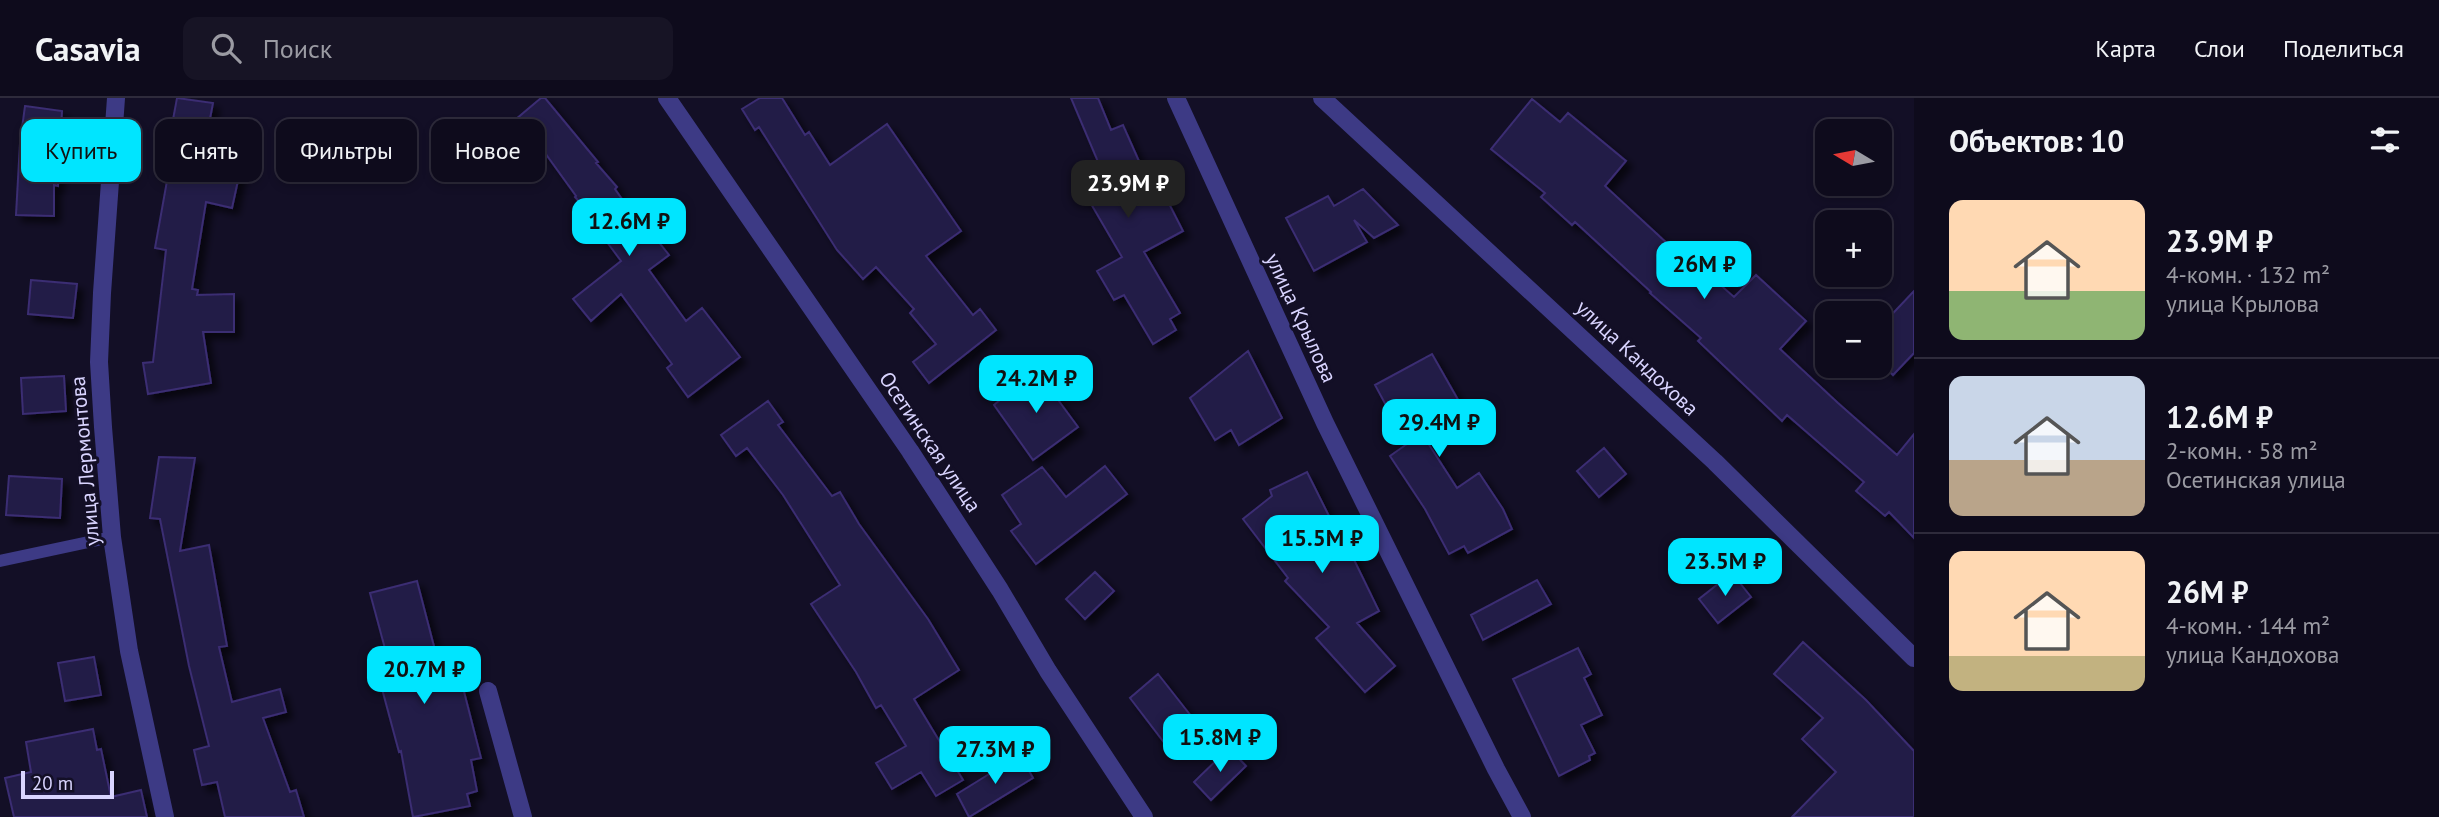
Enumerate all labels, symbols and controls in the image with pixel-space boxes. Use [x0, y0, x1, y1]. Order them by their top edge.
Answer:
search box [183, 17, 673, 80]
text: Casavia [35, 27, 141, 70]
icon: search [207, 29, 245, 67]
text: Поиск [263, 32, 332, 65]
text: Карта [2095, 33, 2156, 64]
text: Слои [2194, 33, 2245, 64]
text: Поделиться [2283, 33, 2404, 64]
chip: Купить [21, 119, 141, 182]
chip: Снять [155, 119, 262, 182]
chip: Фильтры [276, 119, 417, 182]
chip: Новое [431, 119, 545, 182]
north arrow [1815, 119, 1892, 196]
map controls [1815, 119, 1892, 378]
text: Объектов: 10 [1949, 121, 2124, 160]
icon: filters [2366, 121, 2404, 159]
pin: 23.9M ₽ [1063, 160, 1193, 220]
text: 23.9M ₽ [1087, 168, 1169, 197]
pin: 12.6M ₽ [564, 198, 694, 258]
text: 12.6M ₽ [588, 206, 670, 235]
button: + [1815, 210, 1892, 287]
text: 23.9M ₽ [2166, 221, 2273, 260]
icon: home [2005, 228, 2089, 312]
pin: 26M ₽ [1655, 242, 1753, 301]
street label: улица Крылова [1260, 249, 1343, 387]
text: 26M ₽ [1672, 249, 1736, 278]
text: 4-комн. · 132 m² [2166, 260, 2330, 289]
text: улица Крылова [2166, 289, 2319, 318]
street label: улица Кандохова [1570, 294, 1704, 421]
button: − [1815, 301, 1892, 378]
pin: 24.2M ₽ [971, 356, 1101, 415]
text: 24.2M ₽ [995, 363, 1077, 392]
street label: Осетинская улица [873, 366, 987, 517]
street label: улица Лермонтова [64, 375, 105, 547]
text: 12.6M ₽ [2166, 397, 2273, 436]
pin: 29.4M ₽ [1374, 400, 1504, 459]
icon: home [2005, 404, 2089, 488]
text: 29.4M ₽ [1398, 407, 1480, 436]
text: 2-комн. · 58 m² [2166, 436, 2318, 465]
text: Осетинская улица [2166, 465, 2346, 494]
pin: 15.5M ₽ [1257, 516, 1387, 575]
text: 15.5M ₽ [1281, 523, 1363, 552]
pin: 23.5M ₽ [1660, 538, 1790, 598]
text: 23.5M ₽ [1684, 546, 1766, 575]
text: 26M ₽ [2166, 572, 2249, 611]
icon: home [2005, 579, 2089, 663]
text: 4-комн. · 144 m² [2166, 611, 2330, 640]
text: улица Кандохова [2166, 640, 2339, 669]
pin: 20.7M ₽ [359, 646, 489, 706]
text: 20.7M ₽ [383, 654, 465, 683]
pin: 15.8M ₽ [1155, 714, 1285, 774]
text: 15.8M ₽ [1179, 722, 1261, 751]
pin: 27.3M ₽ [930, 726, 1060, 786]
text: 27.3M ₽ [955, 734, 1035, 763]
scale bar [21, 768, 114, 800]
text: 20 m [32, 771, 73, 795]

